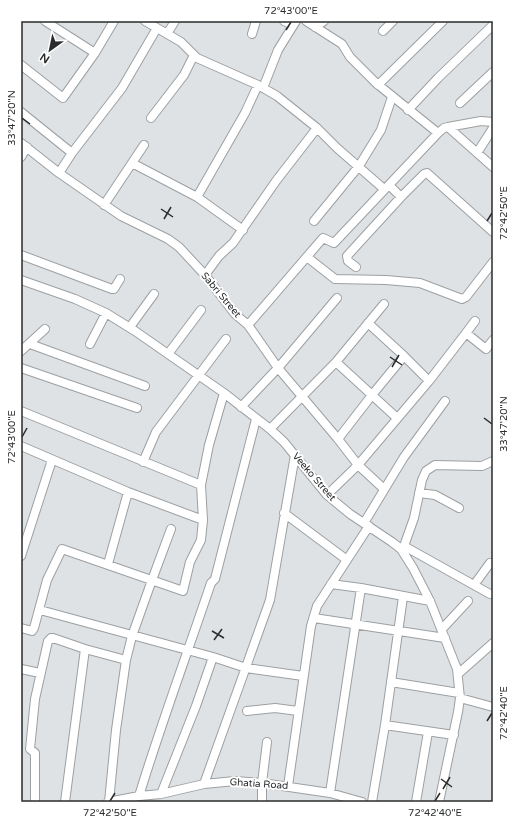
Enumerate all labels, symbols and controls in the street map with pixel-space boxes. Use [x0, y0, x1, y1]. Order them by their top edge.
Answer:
text: 72°43'00"E [264, 5, 318, 17]
north arrow [30, 30, 70, 70]
text: N [38, 50, 52, 66]
text: 33°47'20"N [6, 90, 18, 146]
text: 72°42'50"E [498, 186, 510, 240]
street label: Sabri Street [199, 270, 244, 320]
text: 33°47'20"N [498, 396, 510, 452]
text: 72°43'00"E [6, 410, 18, 464]
street label: Veeko Street [290, 450, 338, 504]
text: 72°42'40"E [498, 686, 510, 740]
street label: Ghatia Road [229, 776, 289, 792]
text: 72°42'50"E [83, 807, 137, 819]
text: 72°42'40"E [408, 807, 462, 819]

